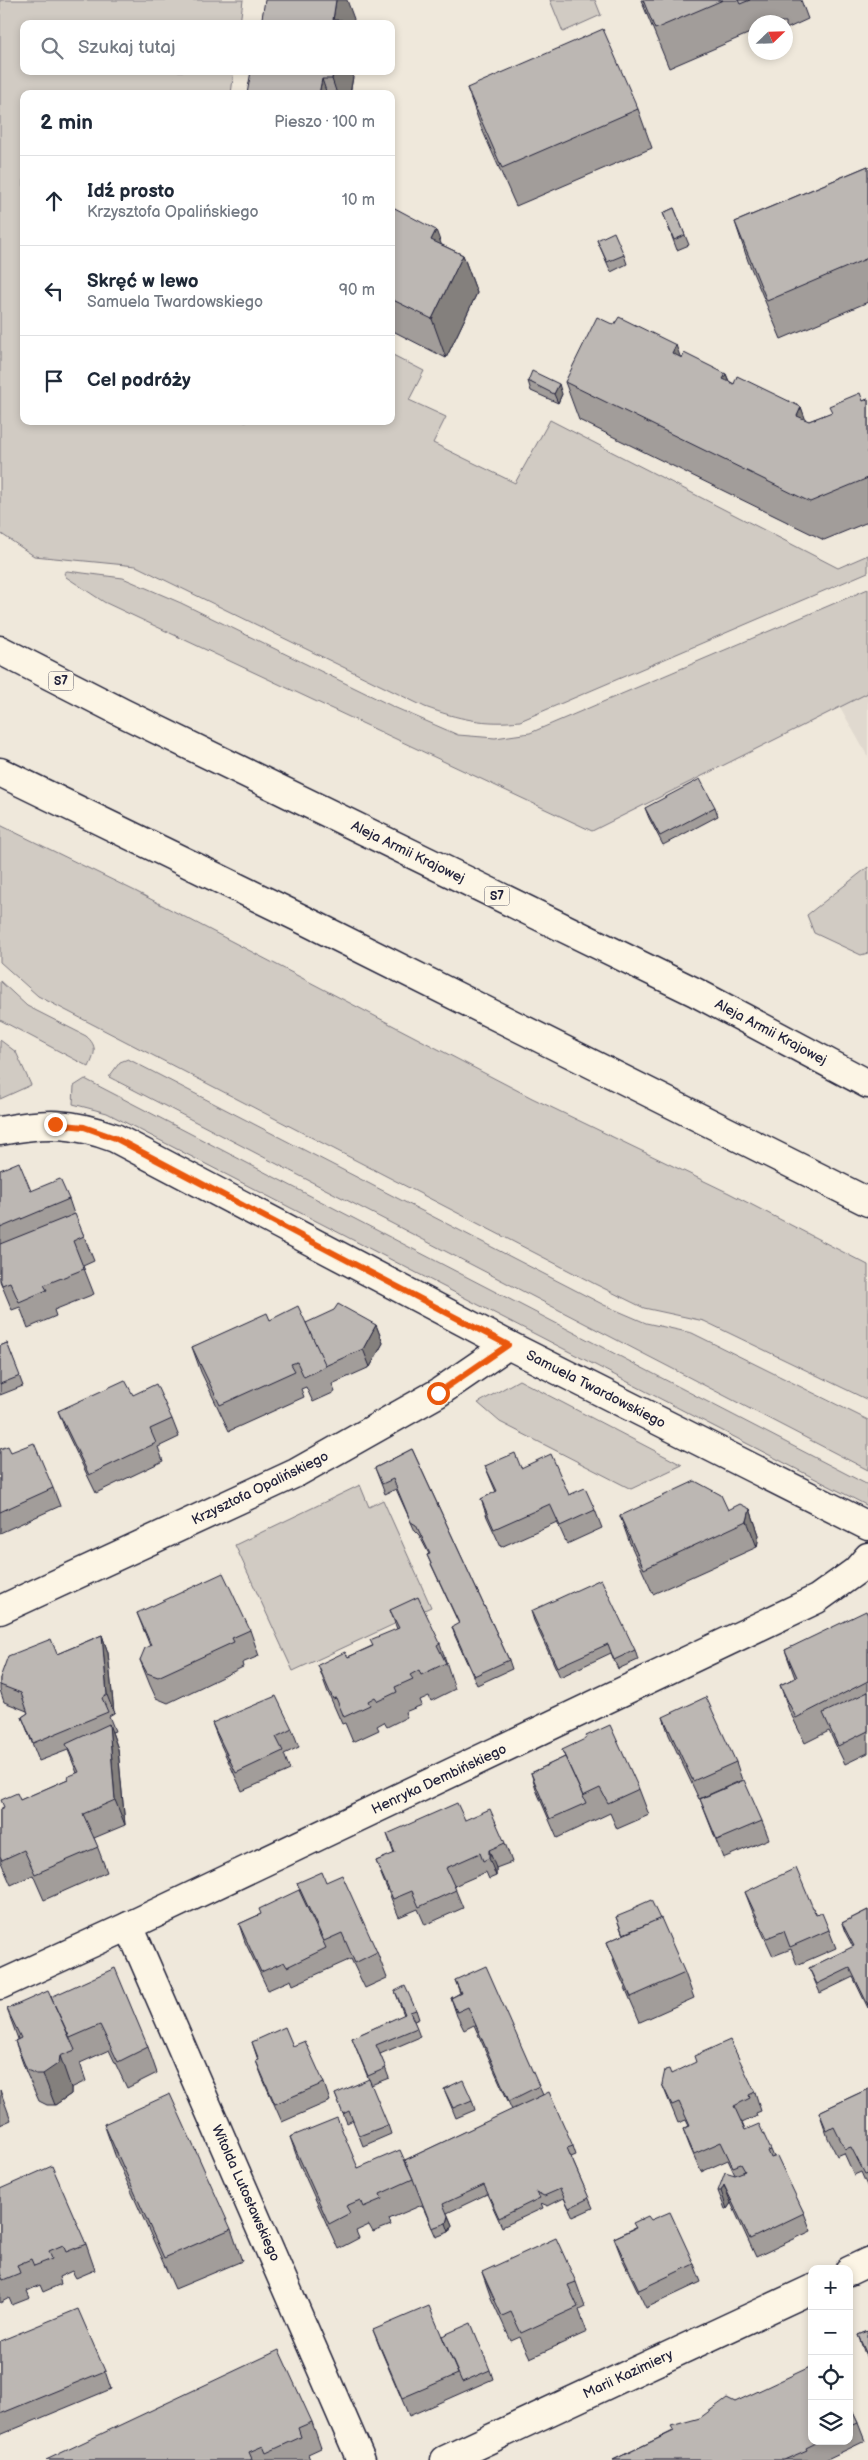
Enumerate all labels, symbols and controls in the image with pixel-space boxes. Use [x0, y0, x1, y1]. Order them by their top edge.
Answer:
north arrow [748, 15, 793, 60]
search box [20, 20, 395, 75]
icon: search [38, 34, 66, 62]
text: Szukaj tutaj [78, 36, 175, 59]
text: 2 min [40, 110, 93, 135]
text: Pieszo · 100 m [274, 113, 375, 132]
text: Idź prosto [87, 180, 175, 203]
icon: ahead [40, 187, 68, 215]
text: 10 m [342, 191, 375, 210]
text: Krzysztofa Opalińskiego [87, 203, 259, 222]
text: Skręć w lewo [87, 270, 199, 293]
icon: left [40, 277, 68, 305]
text: 90 m [339, 281, 375, 300]
text: Samuela Twardowskiego [87, 293, 263, 312]
icon: arrive [40, 367, 68, 395]
text: Cel podróży [87, 369, 191, 392]
road number: S7 [48, 671, 74, 690]
street label: Aleja Armii Krajowej [348, 817, 468, 887]
road number: S7 [484, 886, 510, 906]
street label: Aleja Armii Krajowej [712, 995, 830, 1069]
route end [44, 1113, 67, 1136]
street label: Samuela Twardowskiego [523, 1346, 669, 1432]
route start [427, 1382, 450, 1405]
street label: Krzysztofa Opalińskiego [189, 1447, 331, 1529]
street label: Henryka Dembińskiego [369, 1740, 509, 1818]
street label: Witolda Lutosławskiego [208, 2122, 284, 2264]
map controls [808, 2265, 853, 2445]
button: + [808, 2265, 853, 2310]
button: − [808, 2310, 853, 2355]
street label: Marii Kazimiery [580, 2345, 676, 2402]
button: locate [808, 2355, 853, 2400]
button: layers [808, 2400, 853, 2445]

